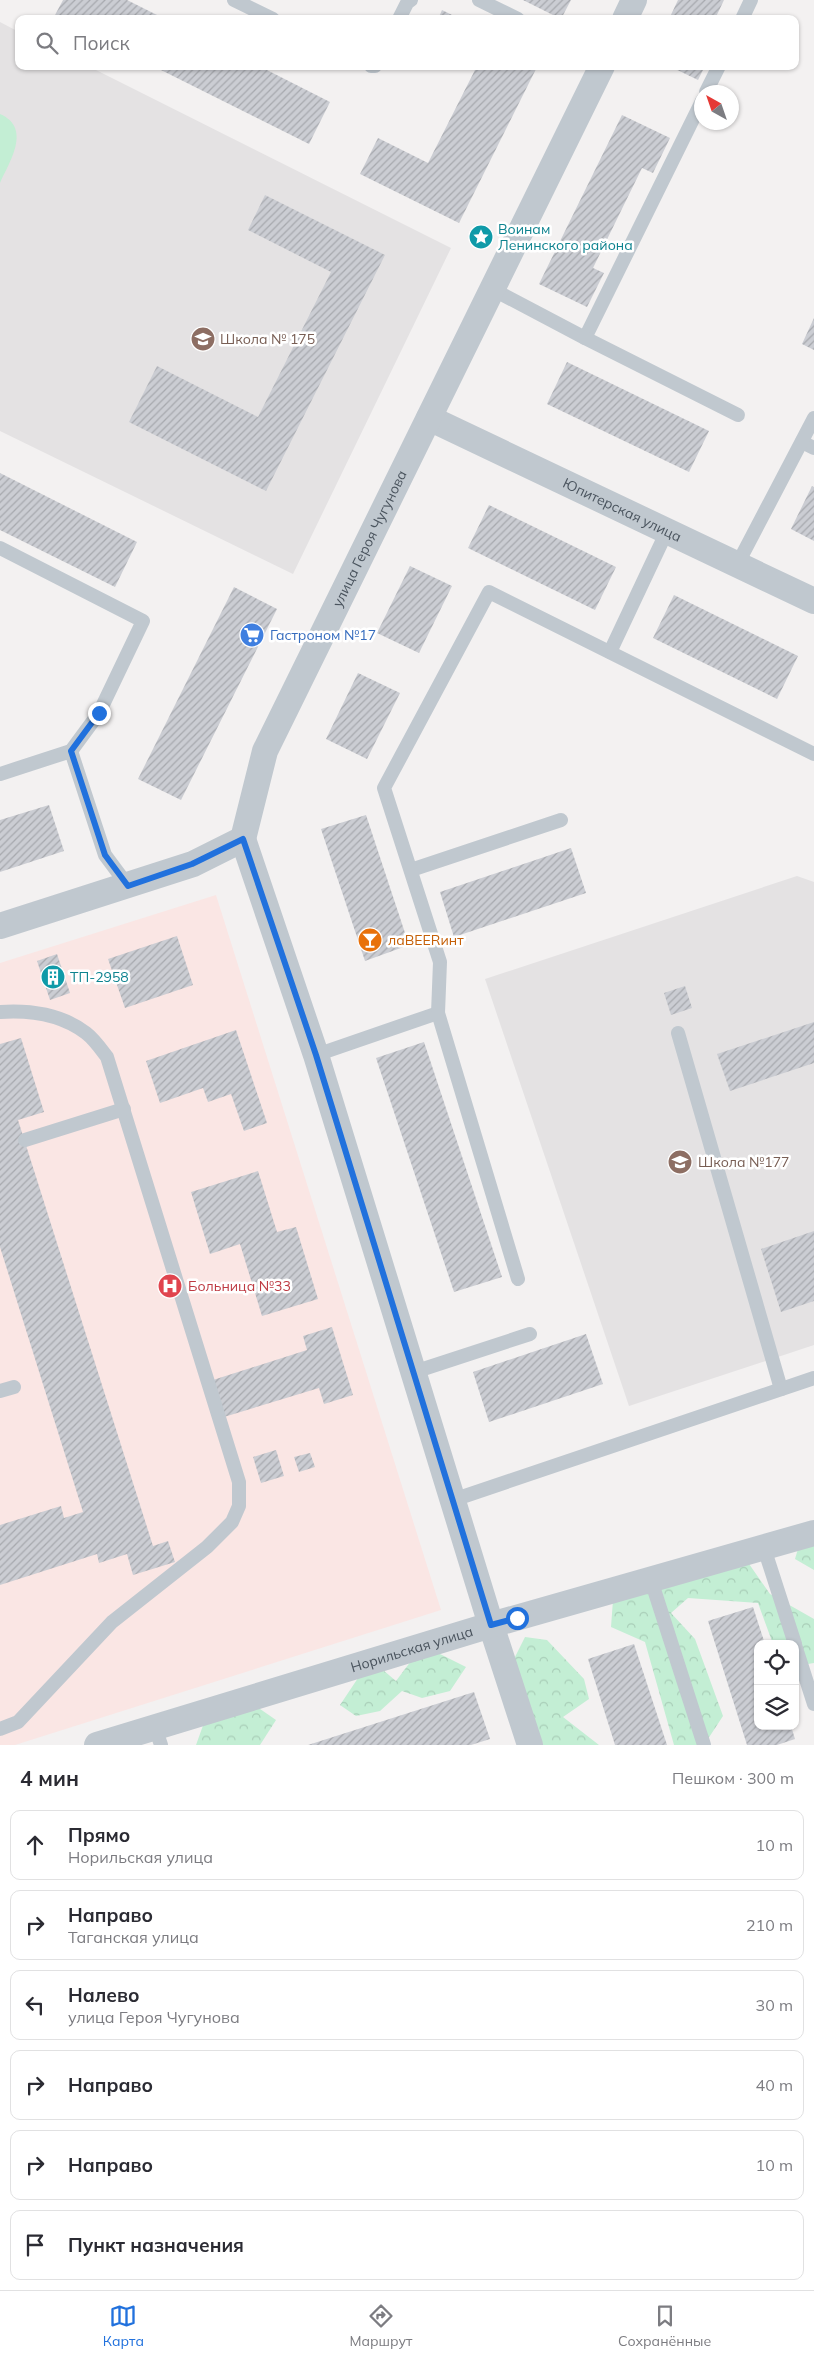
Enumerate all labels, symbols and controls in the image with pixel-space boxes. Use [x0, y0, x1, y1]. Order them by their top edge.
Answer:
search box [15, 15, 799, 70]
icon: search [33, 29, 61, 57]
text: Поиск [73, 31, 130, 55]
north arrow [694, 85, 739, 130]
place label: Воинам Ленинского района [498, 220, 633, 254]
place icon: Воинам Ленинского района [468, 224, 494, 250]
school or university icon: Школа № 175 [190, 326, 216, 352]
place label: Школа № 175 [220, 330, 315, 348]
street label: улица Героя Чугунова [328, 467, 411, 610]
street label: Юпитерская улица [560, 474, 685, 546]
supermarket icon: Гастроном №17 [239, 622, 265, 648]
place label: Гастроном №17 [270, 626, 376, 644]
route end [88, 702, 111, 725]
bar icon: лаBEERинт [357, 927, 383, 953]
place label: лаBEERинт [388, 931, 464, 949]
building icon: ТП-2958 [40, 964, 66, 990]
place label: ТП-2958 [70, 968, 129, 986]
school or university icon: Школа №177 [667, 1149, 693, 1175]
place label: Школа №177 [698, 1153, 790, 1171]
hospital icon: Больница №33 [157, 1273, 183, 1299]
place label: Больница №33 [188, 1277, 291, 1295]
route start [506, 1607, 529, 1630]
street label: Норильская улица [348, 1622, 475, 1676]
map controls [754, 1640, 799, 1730]
button: locate [754, 1640, 799, 1685]
button: layers [754, 1685, 799, 1730]
text: 4 мин [20, 1765, 79, 1791]
text: Пешком · 300 m [672, 1768, 794, 1788]
text: Прямо [68, 1823, 130, 1847]
icon: ahead [21, 1831, 49, 1859]
text: 10 m [756, 1835, 793, 1855]
text: Норильская улица [68, 1847, 213, 1867]
text: Направо [68, 1903, 153, 1927]
icon: right [21, 1911, 49, 1939]
text: 210 m [746, 1915, 793, 1935]
text: Таганская улица [68, 1927, 199, 1947]
text: Налево [68, 1983, 140, 2007]
icon: left [21, 1991, 49, 2019]
text: 30 m [756, 1995, 793, 2015]
text: улица Героя Чугунова [68, 2007, 240, 2027]
icon: right [21, 2071, 49, 2099]
text: Направо [68, 2073, 153, 2097]
text: 40 m [756, 2075, 793, 2095]
icon: right [21, 2151, 49, 2179]
text: Направо [68, 2153, 153, 2177]
text: 10 m [756, 2155, 793, 2175]
icon: arrive [21, 2231, 49, 2259]
text: Пункт назначения [68, 2233, 244, 2257]
tab: Карта [103, 2302, 144, 2350]
tab: Маршрут [350, 2302, 412, 2350]
tab: Сохранённые [618, 2302, 711, 2350]

